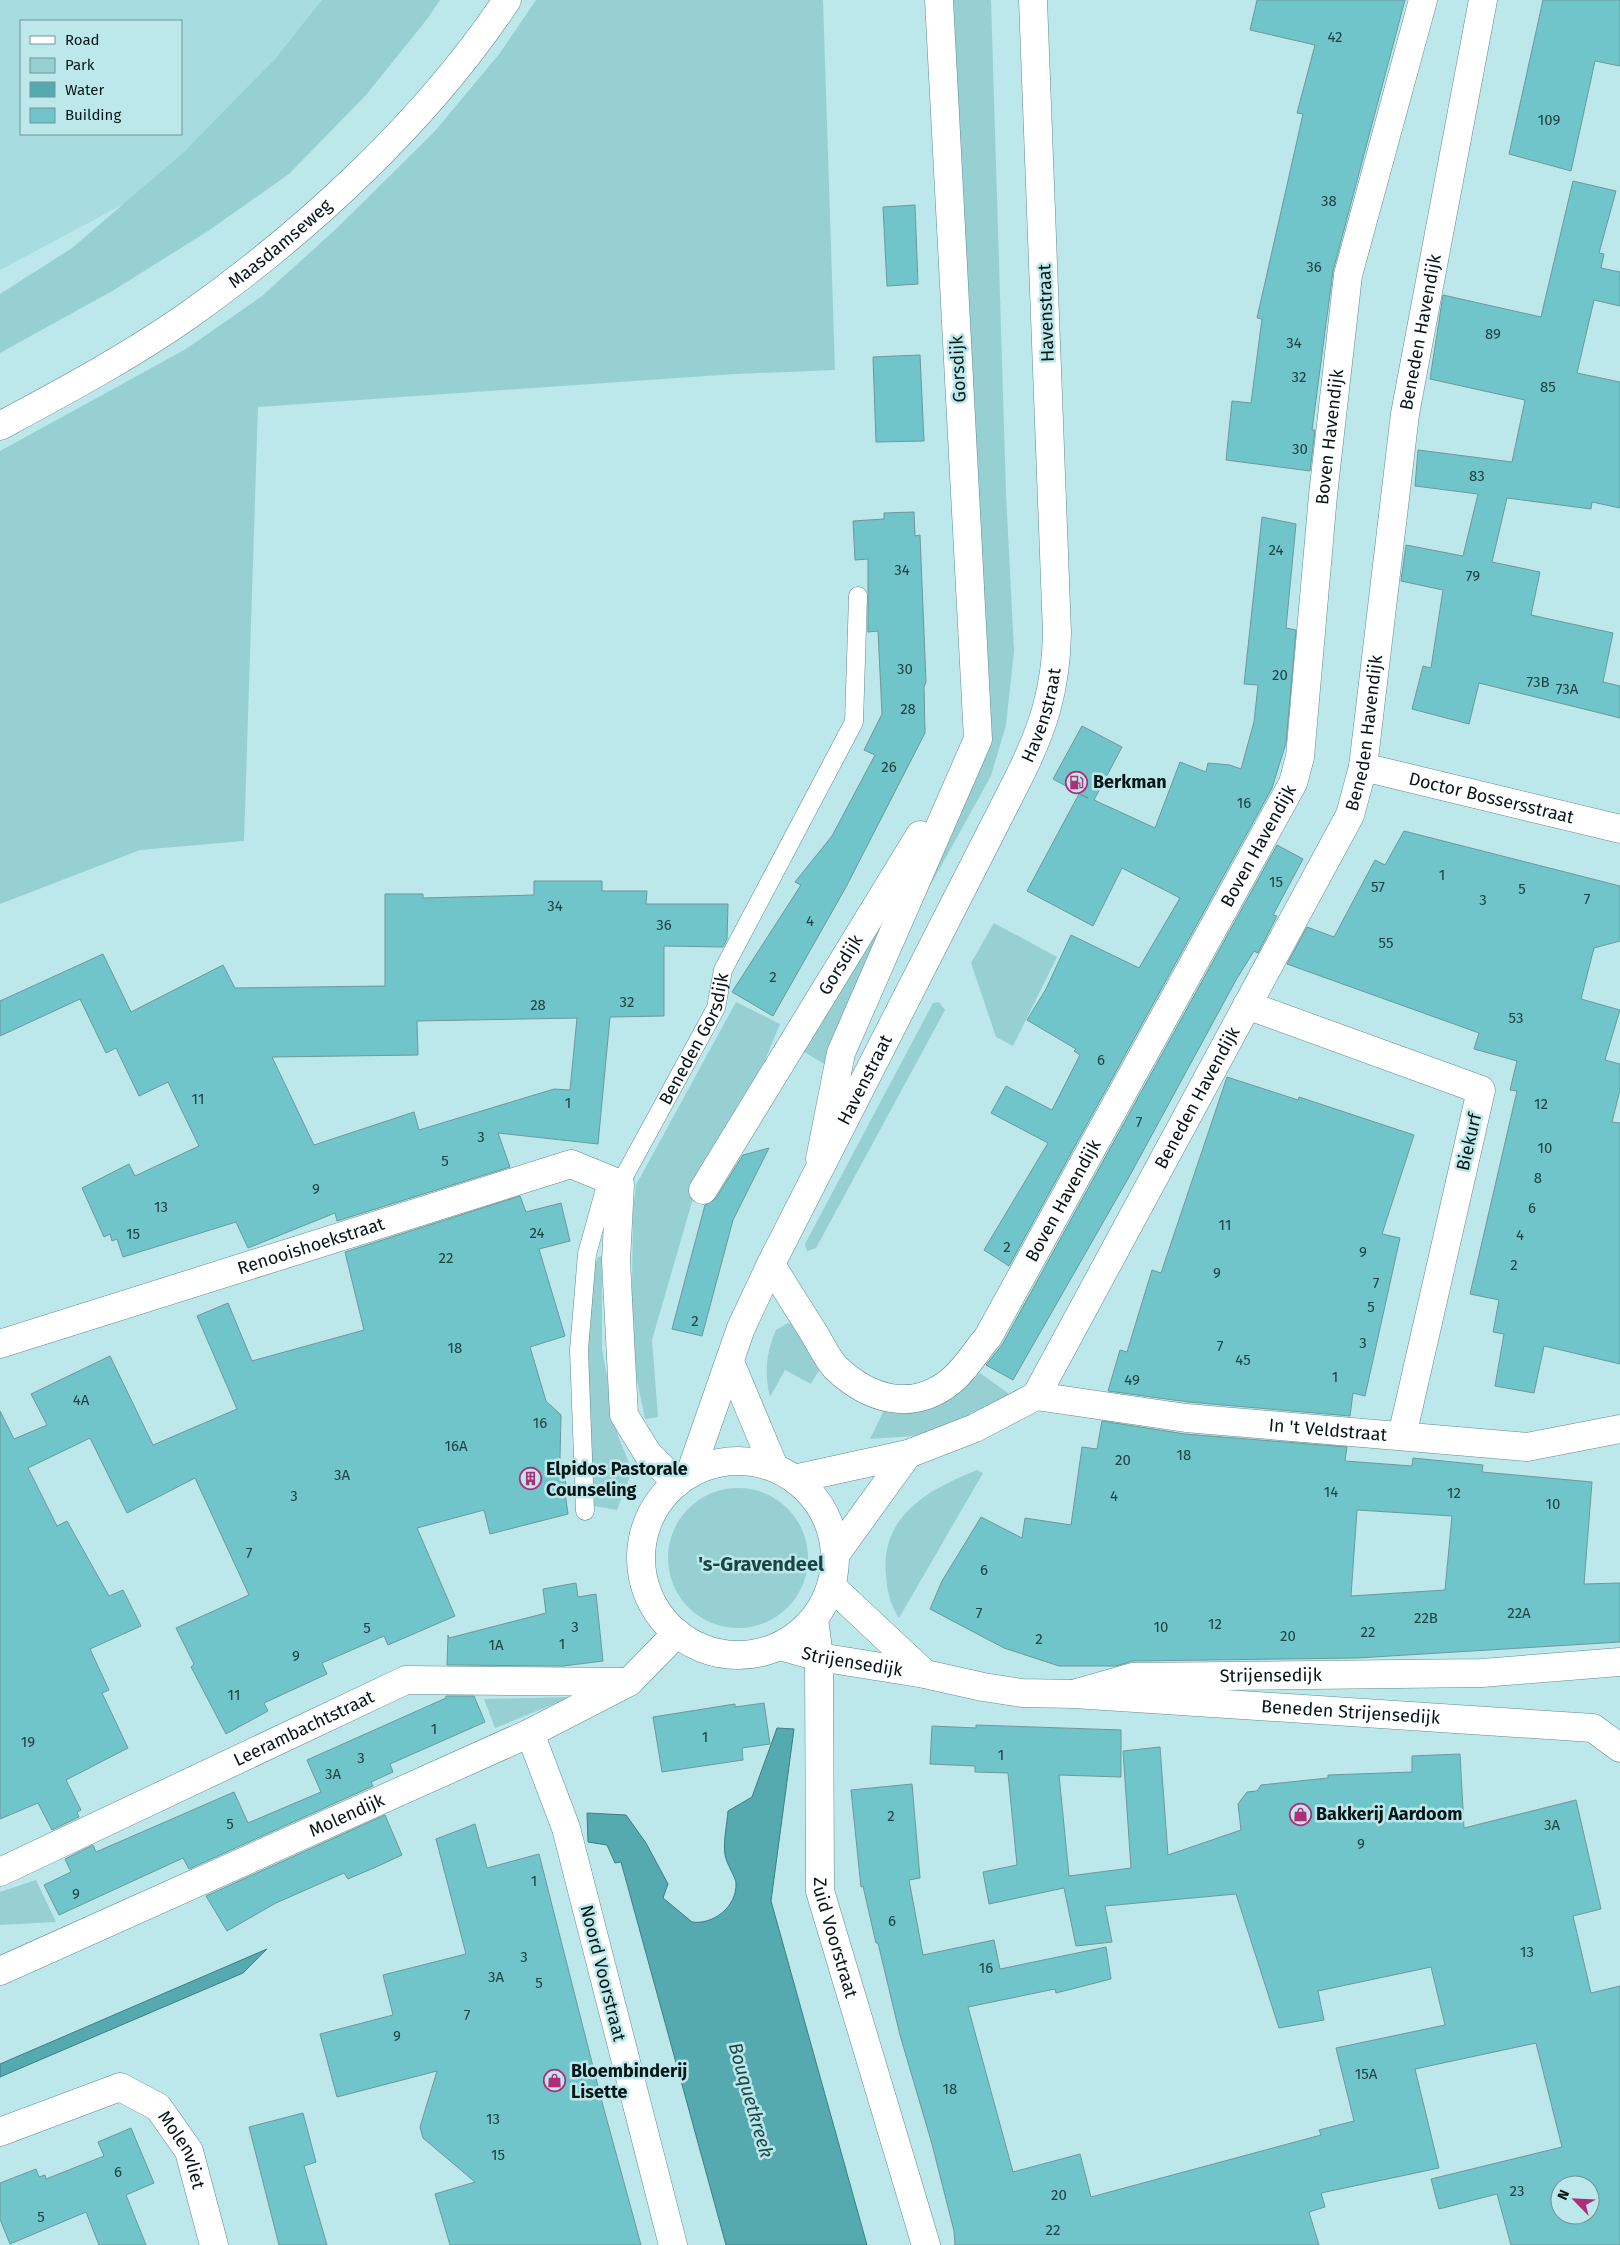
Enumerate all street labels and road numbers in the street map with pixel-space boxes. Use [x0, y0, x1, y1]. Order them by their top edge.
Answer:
street label: Maasdamseweg [224, 194, 337, 293]
street label: Beneden Havendijk [1395, 252, 1446, 412]
street label: Havenstraat [1033, 263, 1059, 362]
street label: Gorsdijk [945, 334, 971, 403]
street label: Boven Havendijk [1311, 367, 1348, 506]
street label: Beneden Havendijk [1341, 653, 1387, 814]
street label: Havenstraat [1016, 666, 1066, 766]
street label: Doctor Bossersstraat [1406, 767, 1577, 829]
street label: Boven Havendijk [1216, 780, 1301, 911]
street label: Gorsdijk [814, 930, 868, 999]
street label: Beneden Gorsdijk [654, 970, 733, 1109]
street label: Beneden Havendijk [1150, 1022, 1245, 1173]
street label: Havenstraat [833, 1031, 897, 1129]
street label: Biekurf [1452, 1109, 1487, 1173]
street label: Boven Havendijk [1021, 1135, 1106, 1266]
street label: Renooishoekstraat [235, 1212, 388, 1279]
street label: In 't Veldstraat [1268, 1414, 1388, 1446]
street label: Strijensedijk [799, 1642, 905, 1681]
street label: Strijensedijk [1220, 1664, 1323, 1687]
street label: Leerambachtstraat [230, 1686, 378, 1771]
street label: Beneden Strijensedijk [1261, 1695, 1442, 1729]
street label: Molendijk [306, 1789, 388, 1842]
street label: Zuid Voorstraat [808, 1877, 863, 2001]
street label: Noord Voorstraat [575, 1903, 631, 2044]
street label: Molenvliet [153, 2107, 210, 2192]

